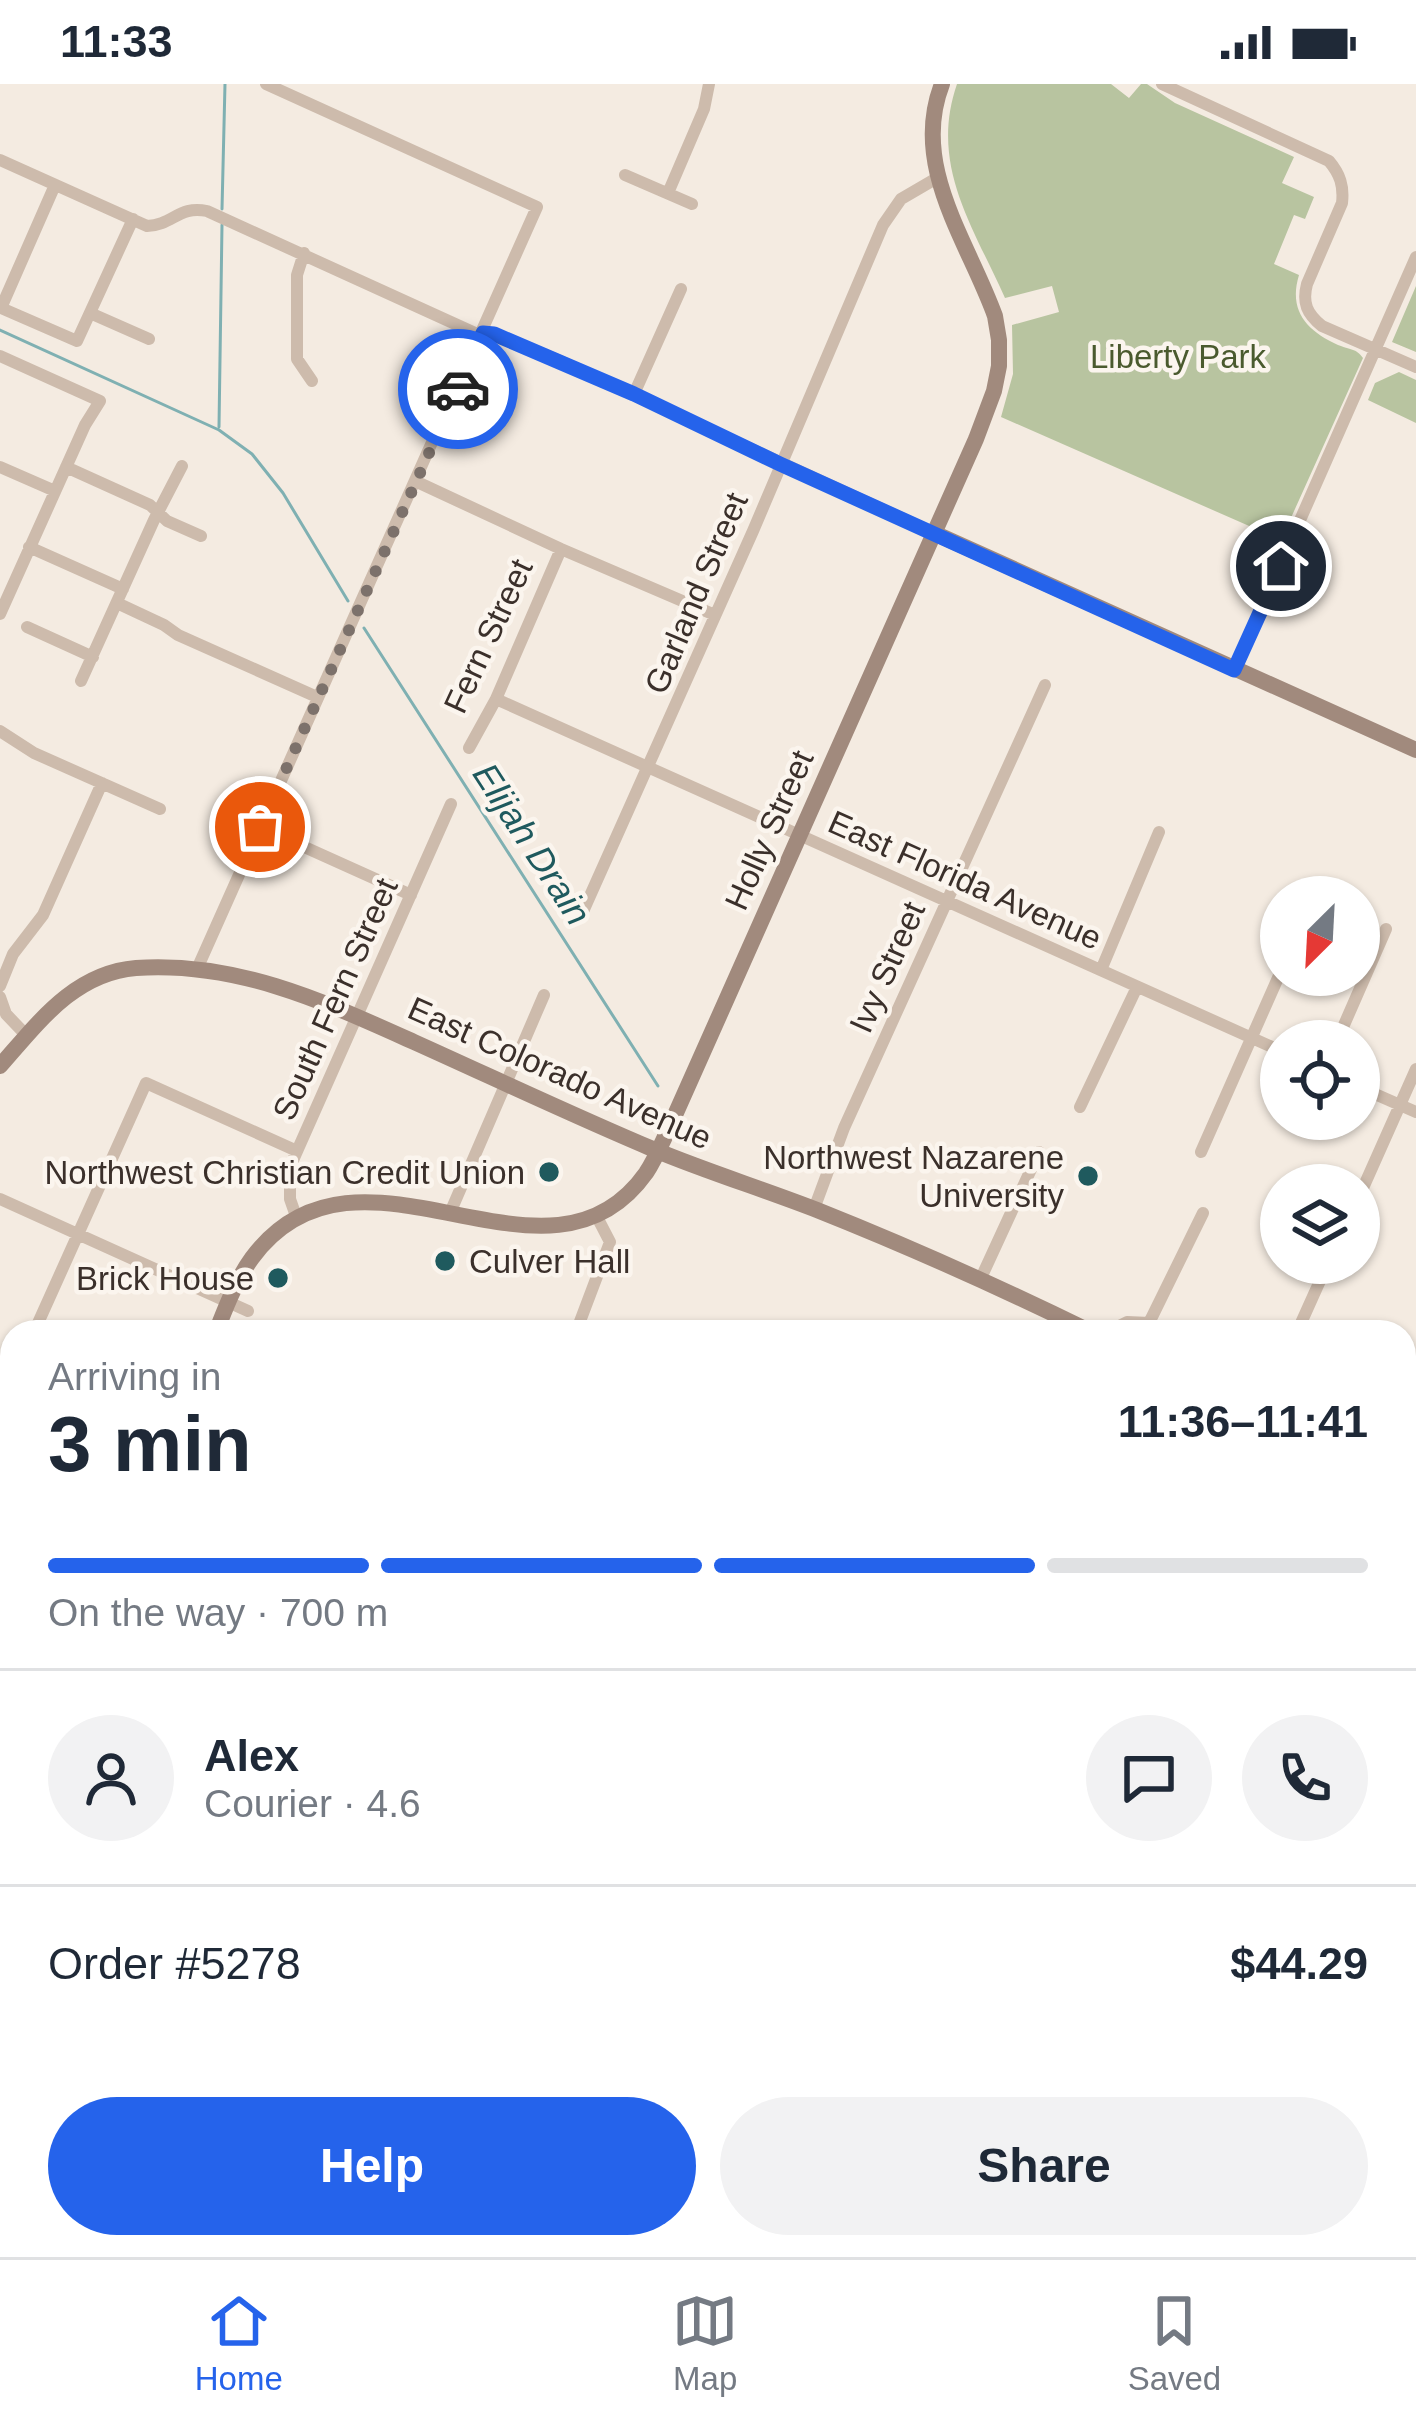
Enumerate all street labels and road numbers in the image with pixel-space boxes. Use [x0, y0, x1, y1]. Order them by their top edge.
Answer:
street label: Garland Street [637, 487, 755, 699]
street label: Fern Street [436, 553, 540, 719]
street label: Holly Street [717, 745, 821, 915]
street label: East Florida Avenue [823, 803, 1107, 957]
street label: South Fern Street [265, 872, 405, 1126]
street label: Ivy Street [842, 896, 932, 1038]
street label: East Colorado Avenue [403, 989, 717, 1157]

